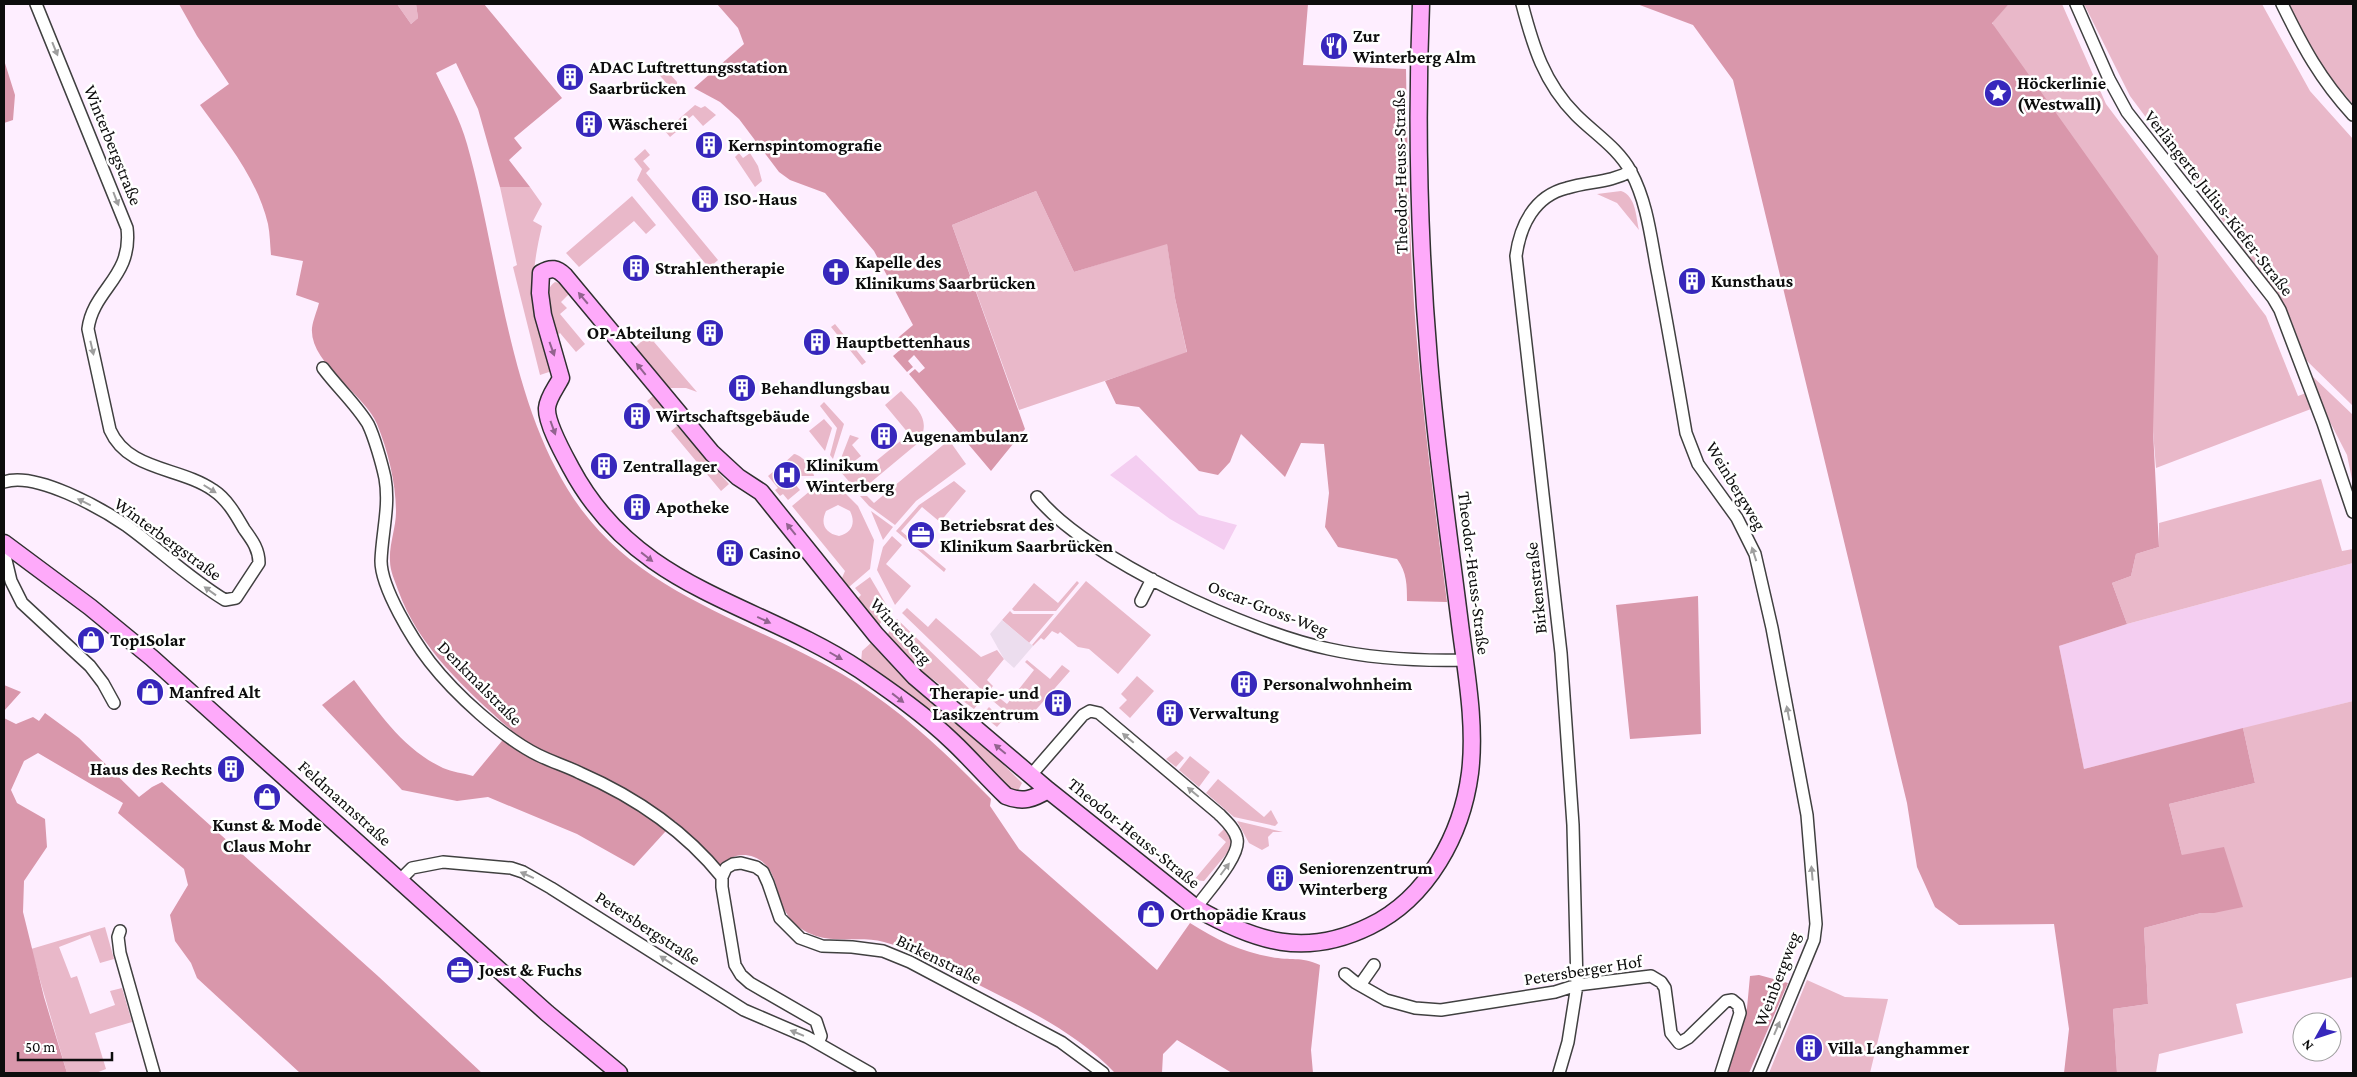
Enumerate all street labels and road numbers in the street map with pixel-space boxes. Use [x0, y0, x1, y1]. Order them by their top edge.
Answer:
street label: Winterbergstraße [80, 82, 146, 208]
street label: Theodor-Heuss-Straße [1389, 90, 1411, 254]
street label: Verlängerte Julius-Kiefer-Straße [2140, 106, 2298, 300]
street label: Weinbergweg [1702, 438, 1770, 534]
street label: Theodor-Heuss-Straße [1454, 490, 1494, 656]
street label: Winterbergstraße [110, 493, 226, 585]
street label: Birkenstraße [1521, 541, 1551, 635]
street label: Oscar-Gross-Weg [1205, 576, 1331, 640]
street label: Winterberg [866, 594, 936, 669]
street label: Denkmalstraße [434, 637, 526, 729]
street label: Feldmannstraße [294, 756, 396, 850]
street label: Theodor-Heuss-Straße [1064, 774, 1204, 893]
street label: Petersbergstraße [592, 887, 704, 969]
street label: Weinbergweg [1750, 929, 1804, 1029]
street label: Birkenstraße [893, 930, 985, 988]
street label: Petersberger Hof [1523, 951, 1645, 989]

